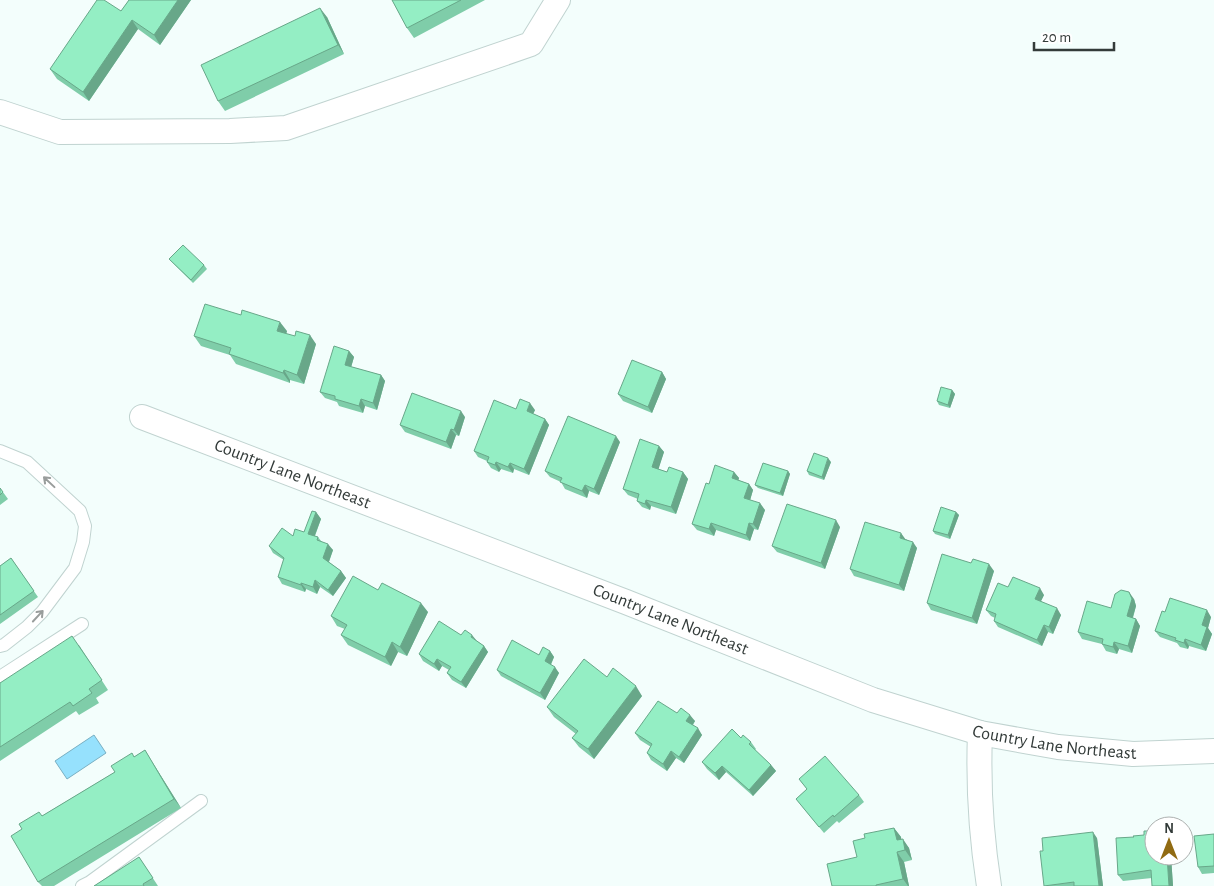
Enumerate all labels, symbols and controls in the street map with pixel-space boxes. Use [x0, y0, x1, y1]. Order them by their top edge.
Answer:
scale bar [1034, 20, 1114, 52]
text: 20 m [1042, 30, 1071, 45]
street label: Country Lane Northeast [212, 437, 373, 513]
one-way arrow [42, 476, 55, 488]
street label: Country Lane Northeast [590, 581, 751, 659]
one-way arrow [32, 610, 44, 622]
street label: Country Lane Northeast [970, 722, 1137, 763]
north arrow [1144, 816, 1194, 866]
text: N [1164, 822, 1174, 836]

